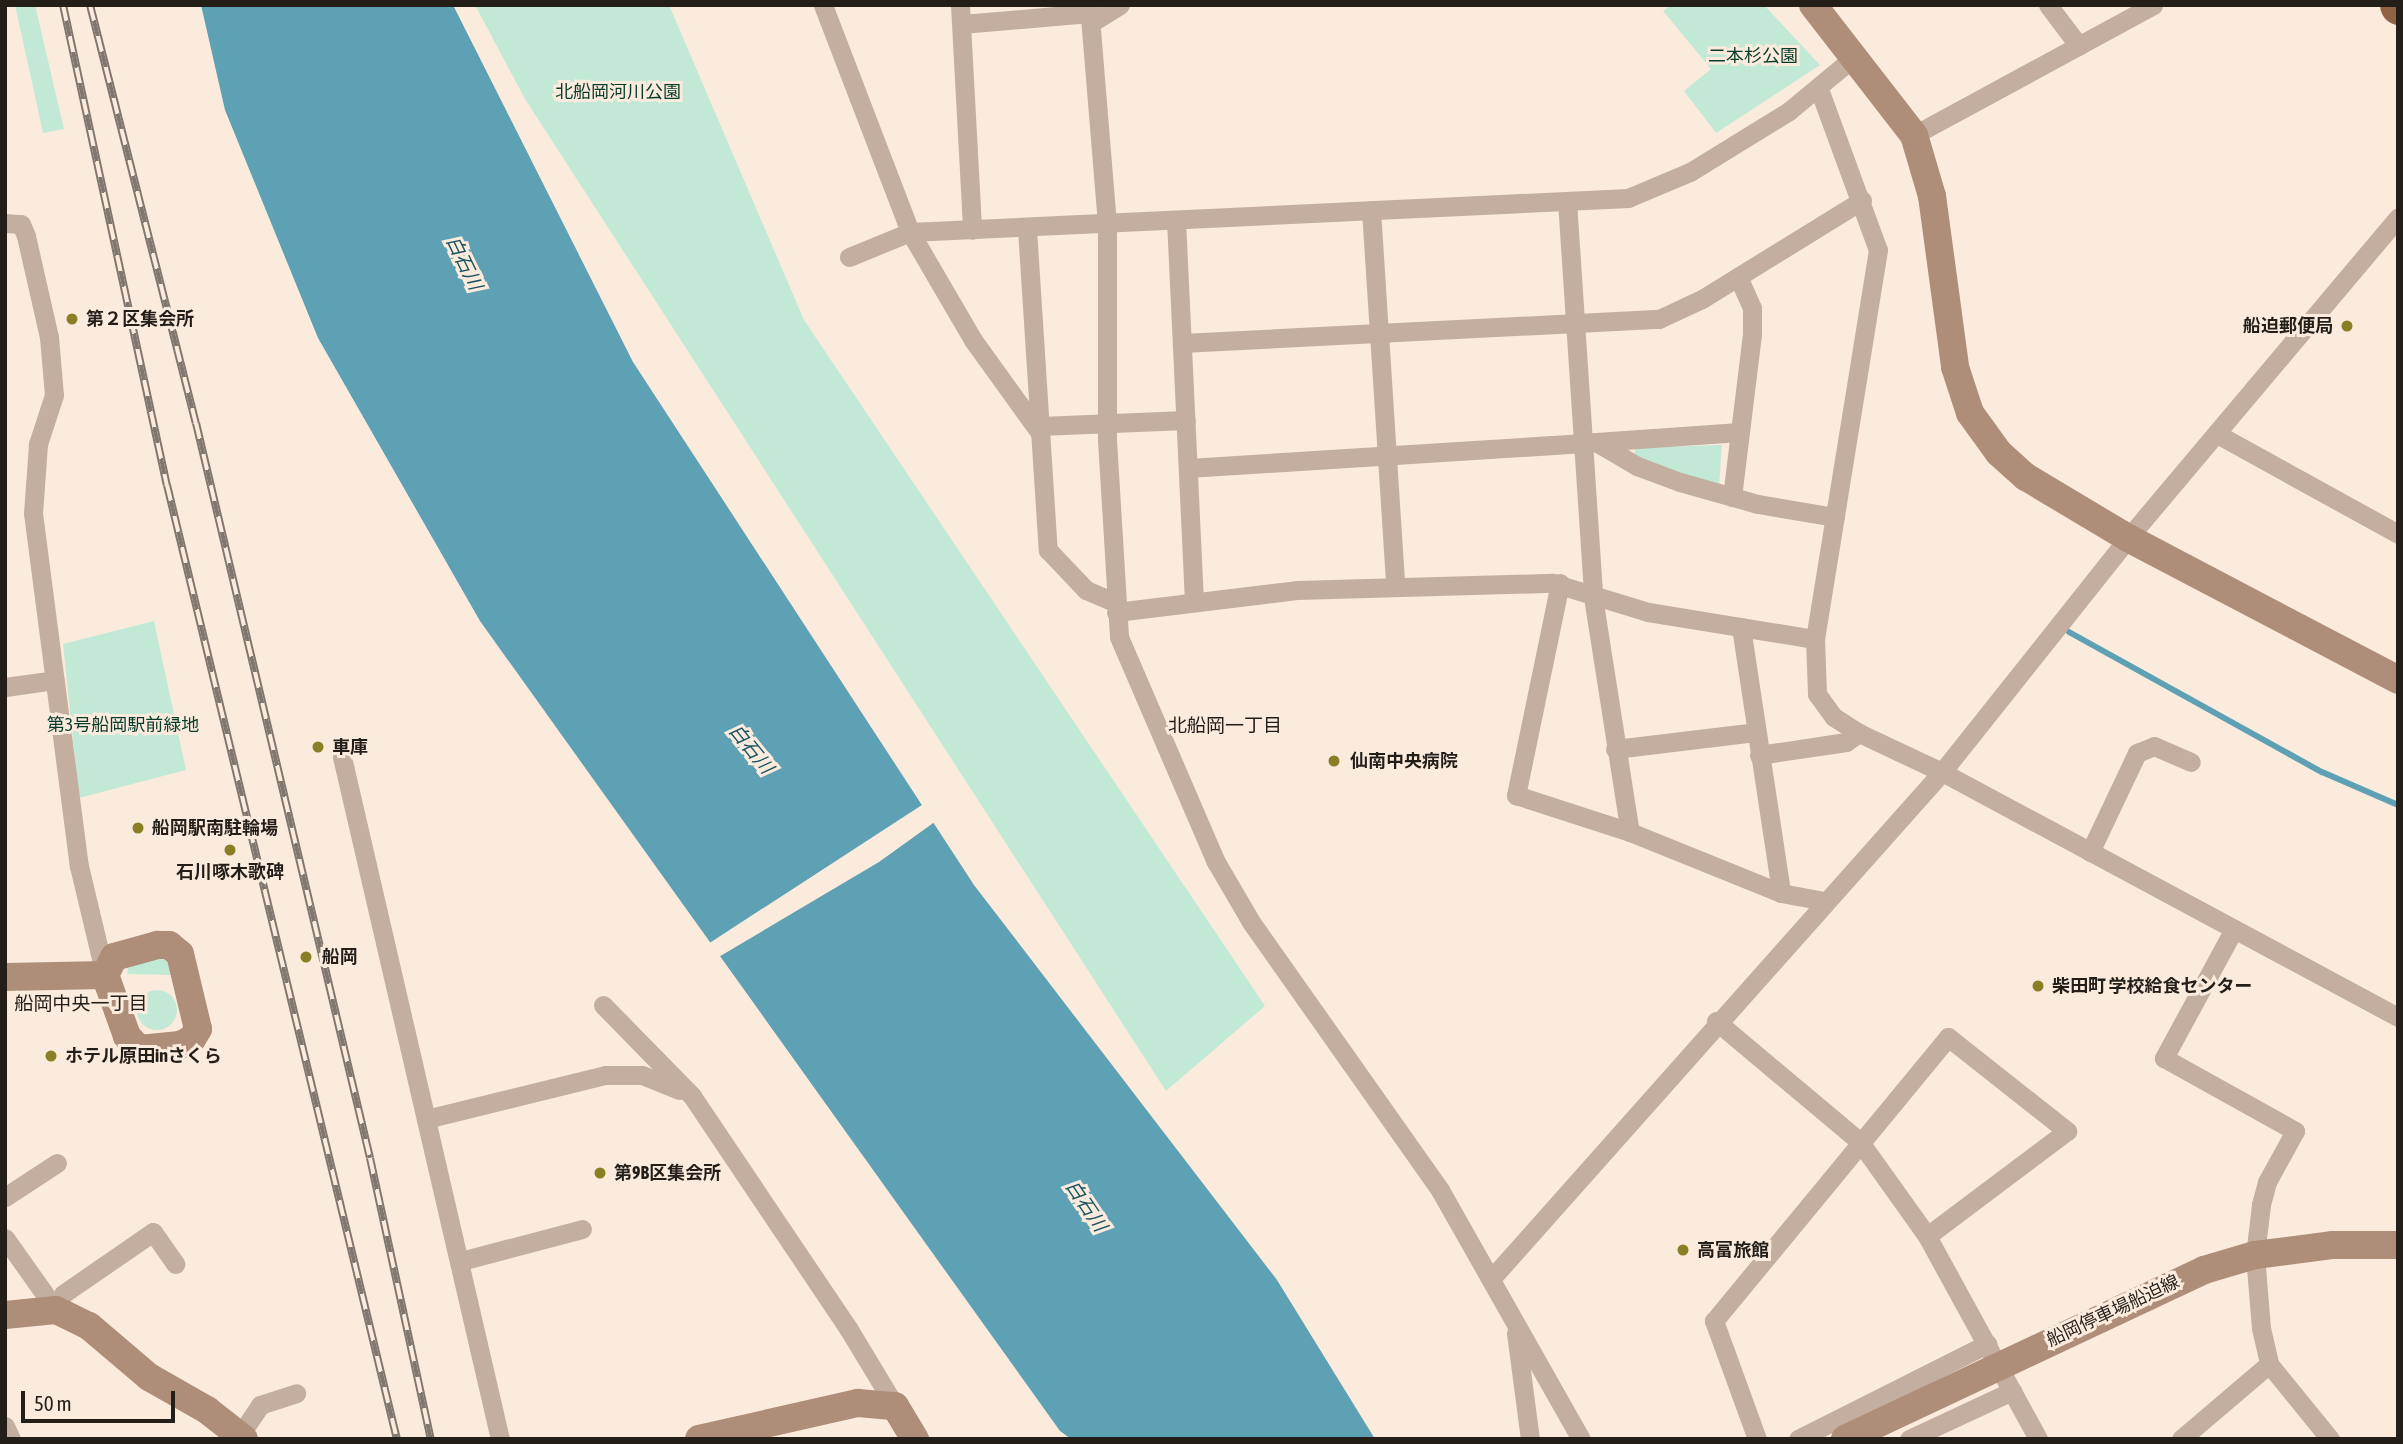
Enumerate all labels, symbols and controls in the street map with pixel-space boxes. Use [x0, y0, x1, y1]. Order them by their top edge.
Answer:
park label: 二本杉公園 [1708, 45, 1798, 67]
park label: 北船岡河川公園 [555, 81, 681, 103]
water label: 白石川 [441, 232, 487, 294]
place label: 第２区集会所 [86, 308, 194, 330]
marker: 第２区集会所 [64, 311, 80, 327]
place label: 船迫郵便局 [2243, 315, 2333, 337]
marker: 船迫郵便局 [2339, 318, 2355, 334]
park label: 第3号船岡駅前緑地 [47, 714, 199, 736]
district label: 北船岡一丁目 [1168, 715, 1282, 737]
water label: 白石川 [724, 720, 778, 778]
place label: 車庫 [332, 736, 368, 758]
marker: 車庫 [310, 739, 326, 755]
place label: 仙南中央病院 [1350, 750, 1458, 772]
marker: 仙南中央病院 [1324, 751, 1344, 771]
place label: 船岡駅南駐輪場 [152, 817, 278, 839]
marker: 船岡駅南駐輪場 [130, 820, 146, 836]
marker: 石川啄木歌碑 [222, 842, 238, 858]
place label: 石川啄木歌碑 [176, 861, 284, 883]
place label: 船岡 [322, 946, 358, 968]
marker: 船岡 [296, 947, 316, 967]
place label: 柴田町 学校給食センター [2052, 975, 2252, 997]
marker: 柴田町 学校給食センター [2030, 978, 2046, 994]
district label: 船岡中央一丁目 [15, 993, 147, 1015]
place label: ホテル原田inさくら [65, 1045, 222, 1067]
marker: ホテル原田inさくら [43, 1048, 59, 1064]
place label: 第9B区集会所 [614, 1162, 721, 1184]
marker: 第9B区集会所 [592, 1165, 608, 1181]
water label: 白石川 [1061, 1176, 1111, 1236]
place label: 高富旅館 [1697, 1239, 1769, 1261]
marker: 高富旅館 [1675, 1242, 1691, 1258]
street label: 船岡停車場船迫線 [2043, 1271, 2183, 1351]
scale bar [24, 1378, 178, 1422]
text: 50 m [34, 1391, 72, 1415]

